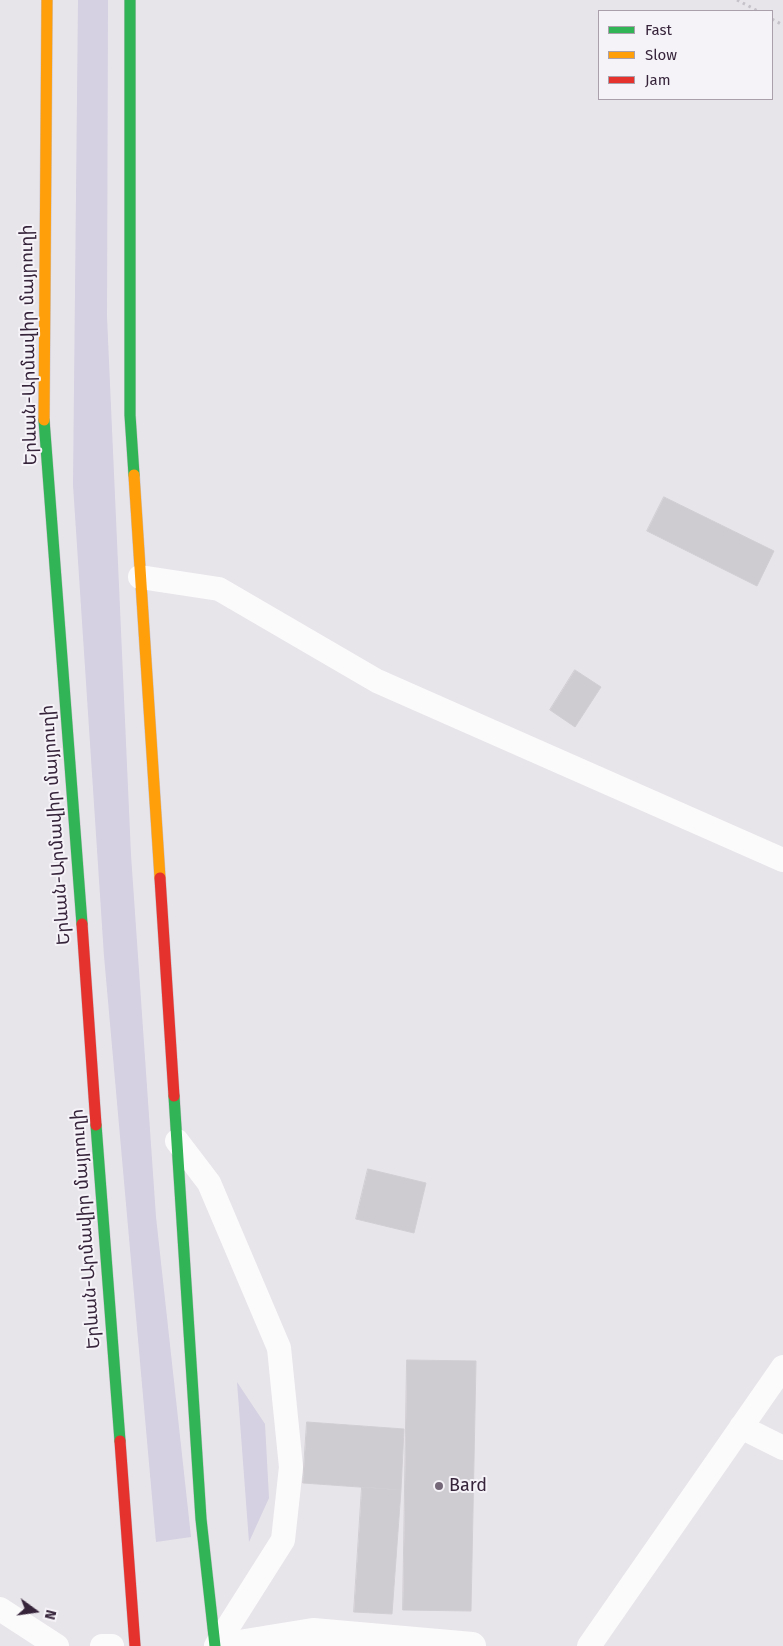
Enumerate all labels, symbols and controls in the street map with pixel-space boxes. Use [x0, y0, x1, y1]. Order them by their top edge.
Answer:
legend [598, 10, 773, 100]
text: Fast [645, 21, 672, 39]
text: Slow [645, 46, 677, 64]
text: Jam [645, 71, 671, 89]
street label: Երևան-Արմավիր մայրուղի [16, 224, 42, 466]
street label: Երևան-Արմավիր մայրուղի [37, 704, 75, 946]
street label: Երևան-Արմավիր մայրուղի [67, 1108, 105, 1350]
place label: Bard [449, 1475, 487, 1497]
marker: Bard [433, 1480, 445, 1492]
north arrow [10, 1586, 60, 1636]
text: N [41, 1608, 59, 1621]

